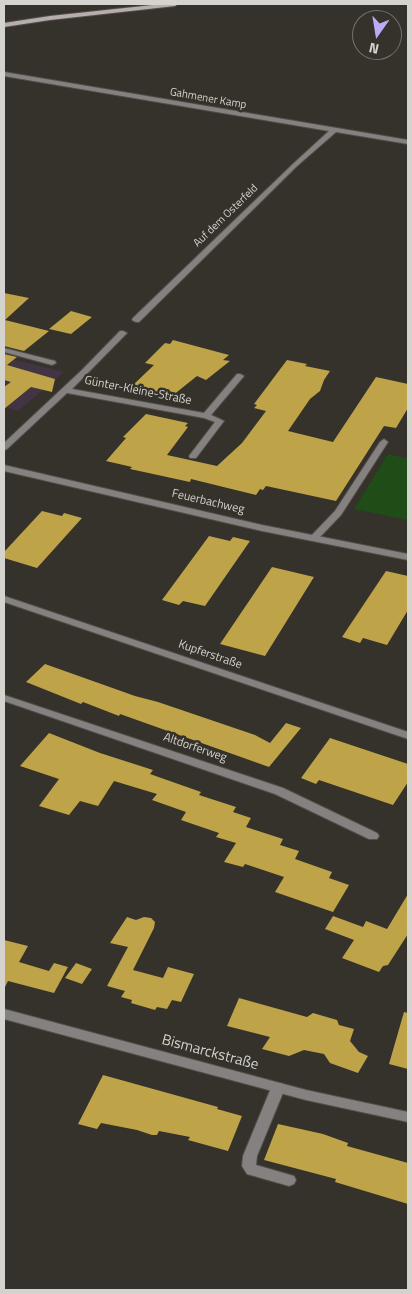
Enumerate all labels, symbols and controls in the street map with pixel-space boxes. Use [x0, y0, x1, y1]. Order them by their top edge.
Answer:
north arrow [352, 10, 402, 60]
text: N [367, 38, 381, 60]
street label: Gahmener Kamp [169, 86, 247, 112]
street label: Auf dem Osterfeld [191, 182, 261, 250]
street label: Günter-Kleine-Straße [83, 374, 193, 408]
street label: Feuerbachweg [170, 487, 246, 517]
street label: Kupferstraße [176, 637, 244, 673]
street label: Altdorferweg [161, 730, 229, 766]
street label: Bismarckstraße [160, 1031, 260, 1075]

